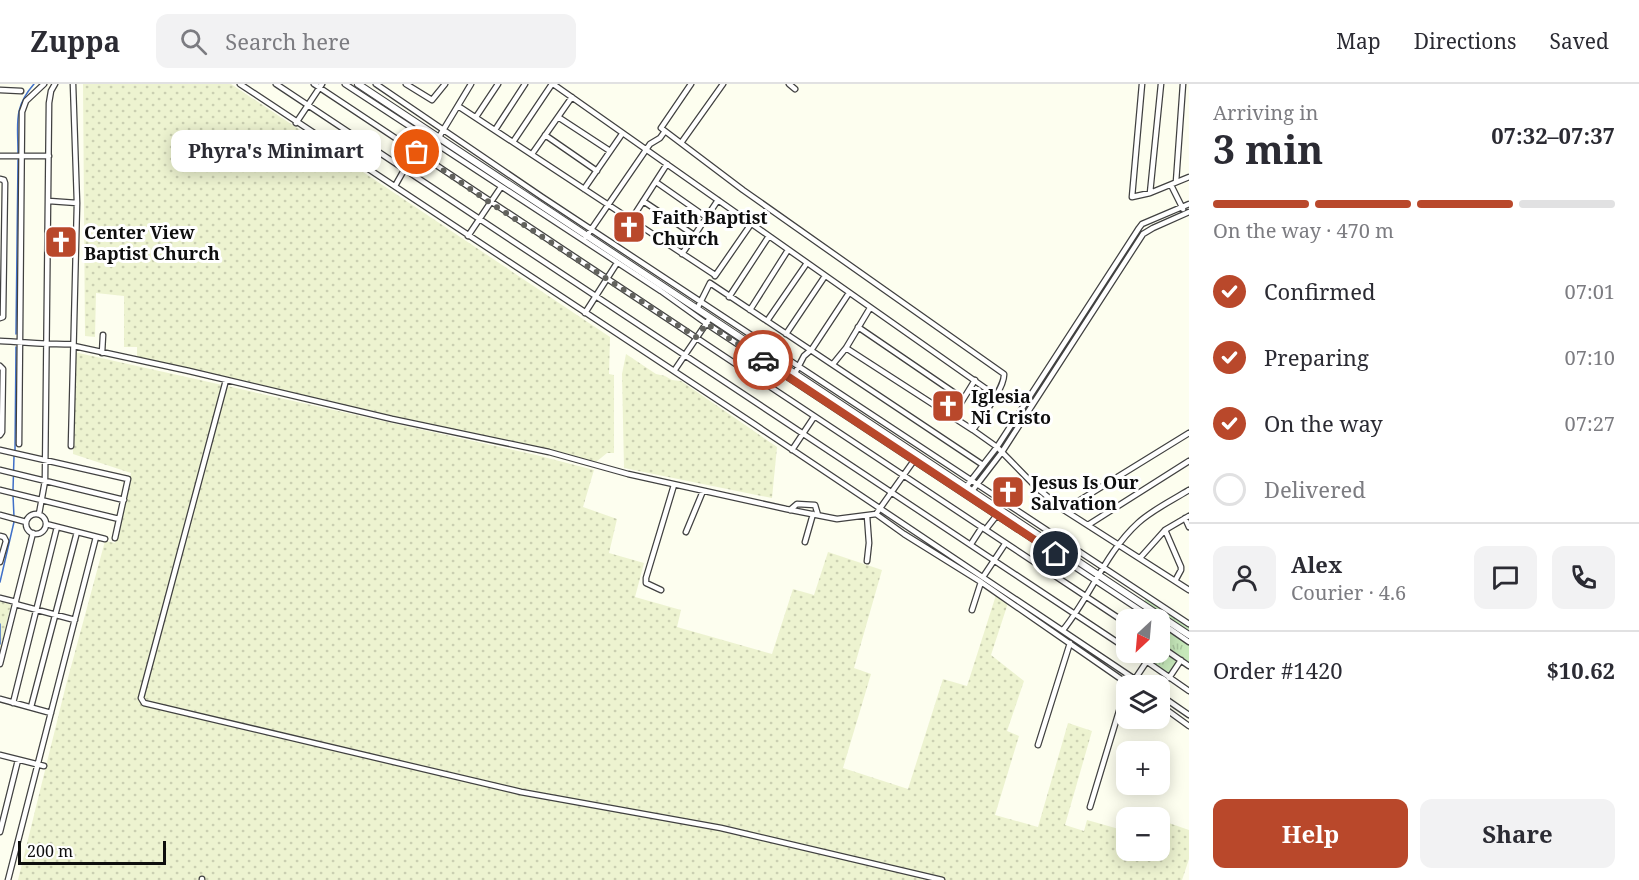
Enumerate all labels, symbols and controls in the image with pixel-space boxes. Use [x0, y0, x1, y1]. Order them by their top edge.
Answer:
search box [156, 14, 576, 68]
text: Zuppa [30, 22, 120, 60]
icon: search [177, 25, 210, 58]
text: Search here [225, 26, 350, 56]
text: Map [1336, 27, 1381, 55]
text: Directions [1414, 27, 1516, 55]
text: Saved [1549, 27, 1609, 55]
text: Arriving in [1213, 99, 1318, 126]
text: 07:32–07:37 [1491, 120, 1615, 150]
text: 3 min [1213, 122, 1323, 175]
pin [391, 126, 442, 177]
callout: Phyra's Minimart [171, 131, 381, 173]
icon: bag [400, 135, 433, 168]
text: Phyra's Minimart [188, 137, 364, 164]
place label: Faith Baptist Church [652, 205, 768, 250]
church icon: Faith Baptist Church [611, 209, 647, 245]
text: On the way · 470 m [1213, 217, 1394, 244]
place label: Center View Baptist Church [84, 220, 220, 265]
church icon: Center View Baptist Church [43, 224, 79, 260]
icon: check [1213, 275, 1246, 308]
text: Confirmed [1264, 276, 1375, 306]
text: 07:01 [1565, 278, 1615, 305]
courier [733, 330, 793, 390]
icon: check [1213, 341, 1246, 374]
text: Preparing [1264, 342, 1369, 372]
icon: car [747, 344, 780, 377]
text: 07:10 [1565, 344, 1615, 371]
place label: Iglesia Ni Cristo [971, 384, 1051, 429]
church icon: Iglesia Ni Cristo [930, 388, 966, 424]
icon: check [1213, 407, 1246, 440]
text: On the way [1264, 408, 1383, 438]
text: 07:27 [1565, 410, 1615, 437]
place label: Jesus Is Our Salvation [1030, 470, 1139, 515]
church icon: Jesus Is Our Salvation [990, 474, 1026, 510]
text: Delivered [1264, 474, 1366, 504]
pin [1030, 528, 1081, 579]
icon: home [1039, 537, 1072, 570]
button: person [1213, 546, 1276, 609]
button: chat [1474, 546, 1537, 609]
button: phone [1552, 546, 1615, 609]
text: Alex [1291, 549, 1342, 579]
text: Courier · 4.6 [1291, 579, 1406, 606]
north arrow [1116, 609, 1170, 663]
map controls [1116, 609, 1170, 861]
text: Order #1420 [1213, 655, 1343, 685]
text: $10.62 [1546, 655, 1615, 685]
button: layers [1116, 675, 1170, 729]
button: + [1116, 741, 1170, 795]
button: Help [1213, 799, 1408, 868]
button: Share [1420, 799, 1615, 868]
button: − [1116, 807, 1170, 861]
scale bar [18, 838, 166, 866]
text: 200 m [27, 840, 73, 862]

